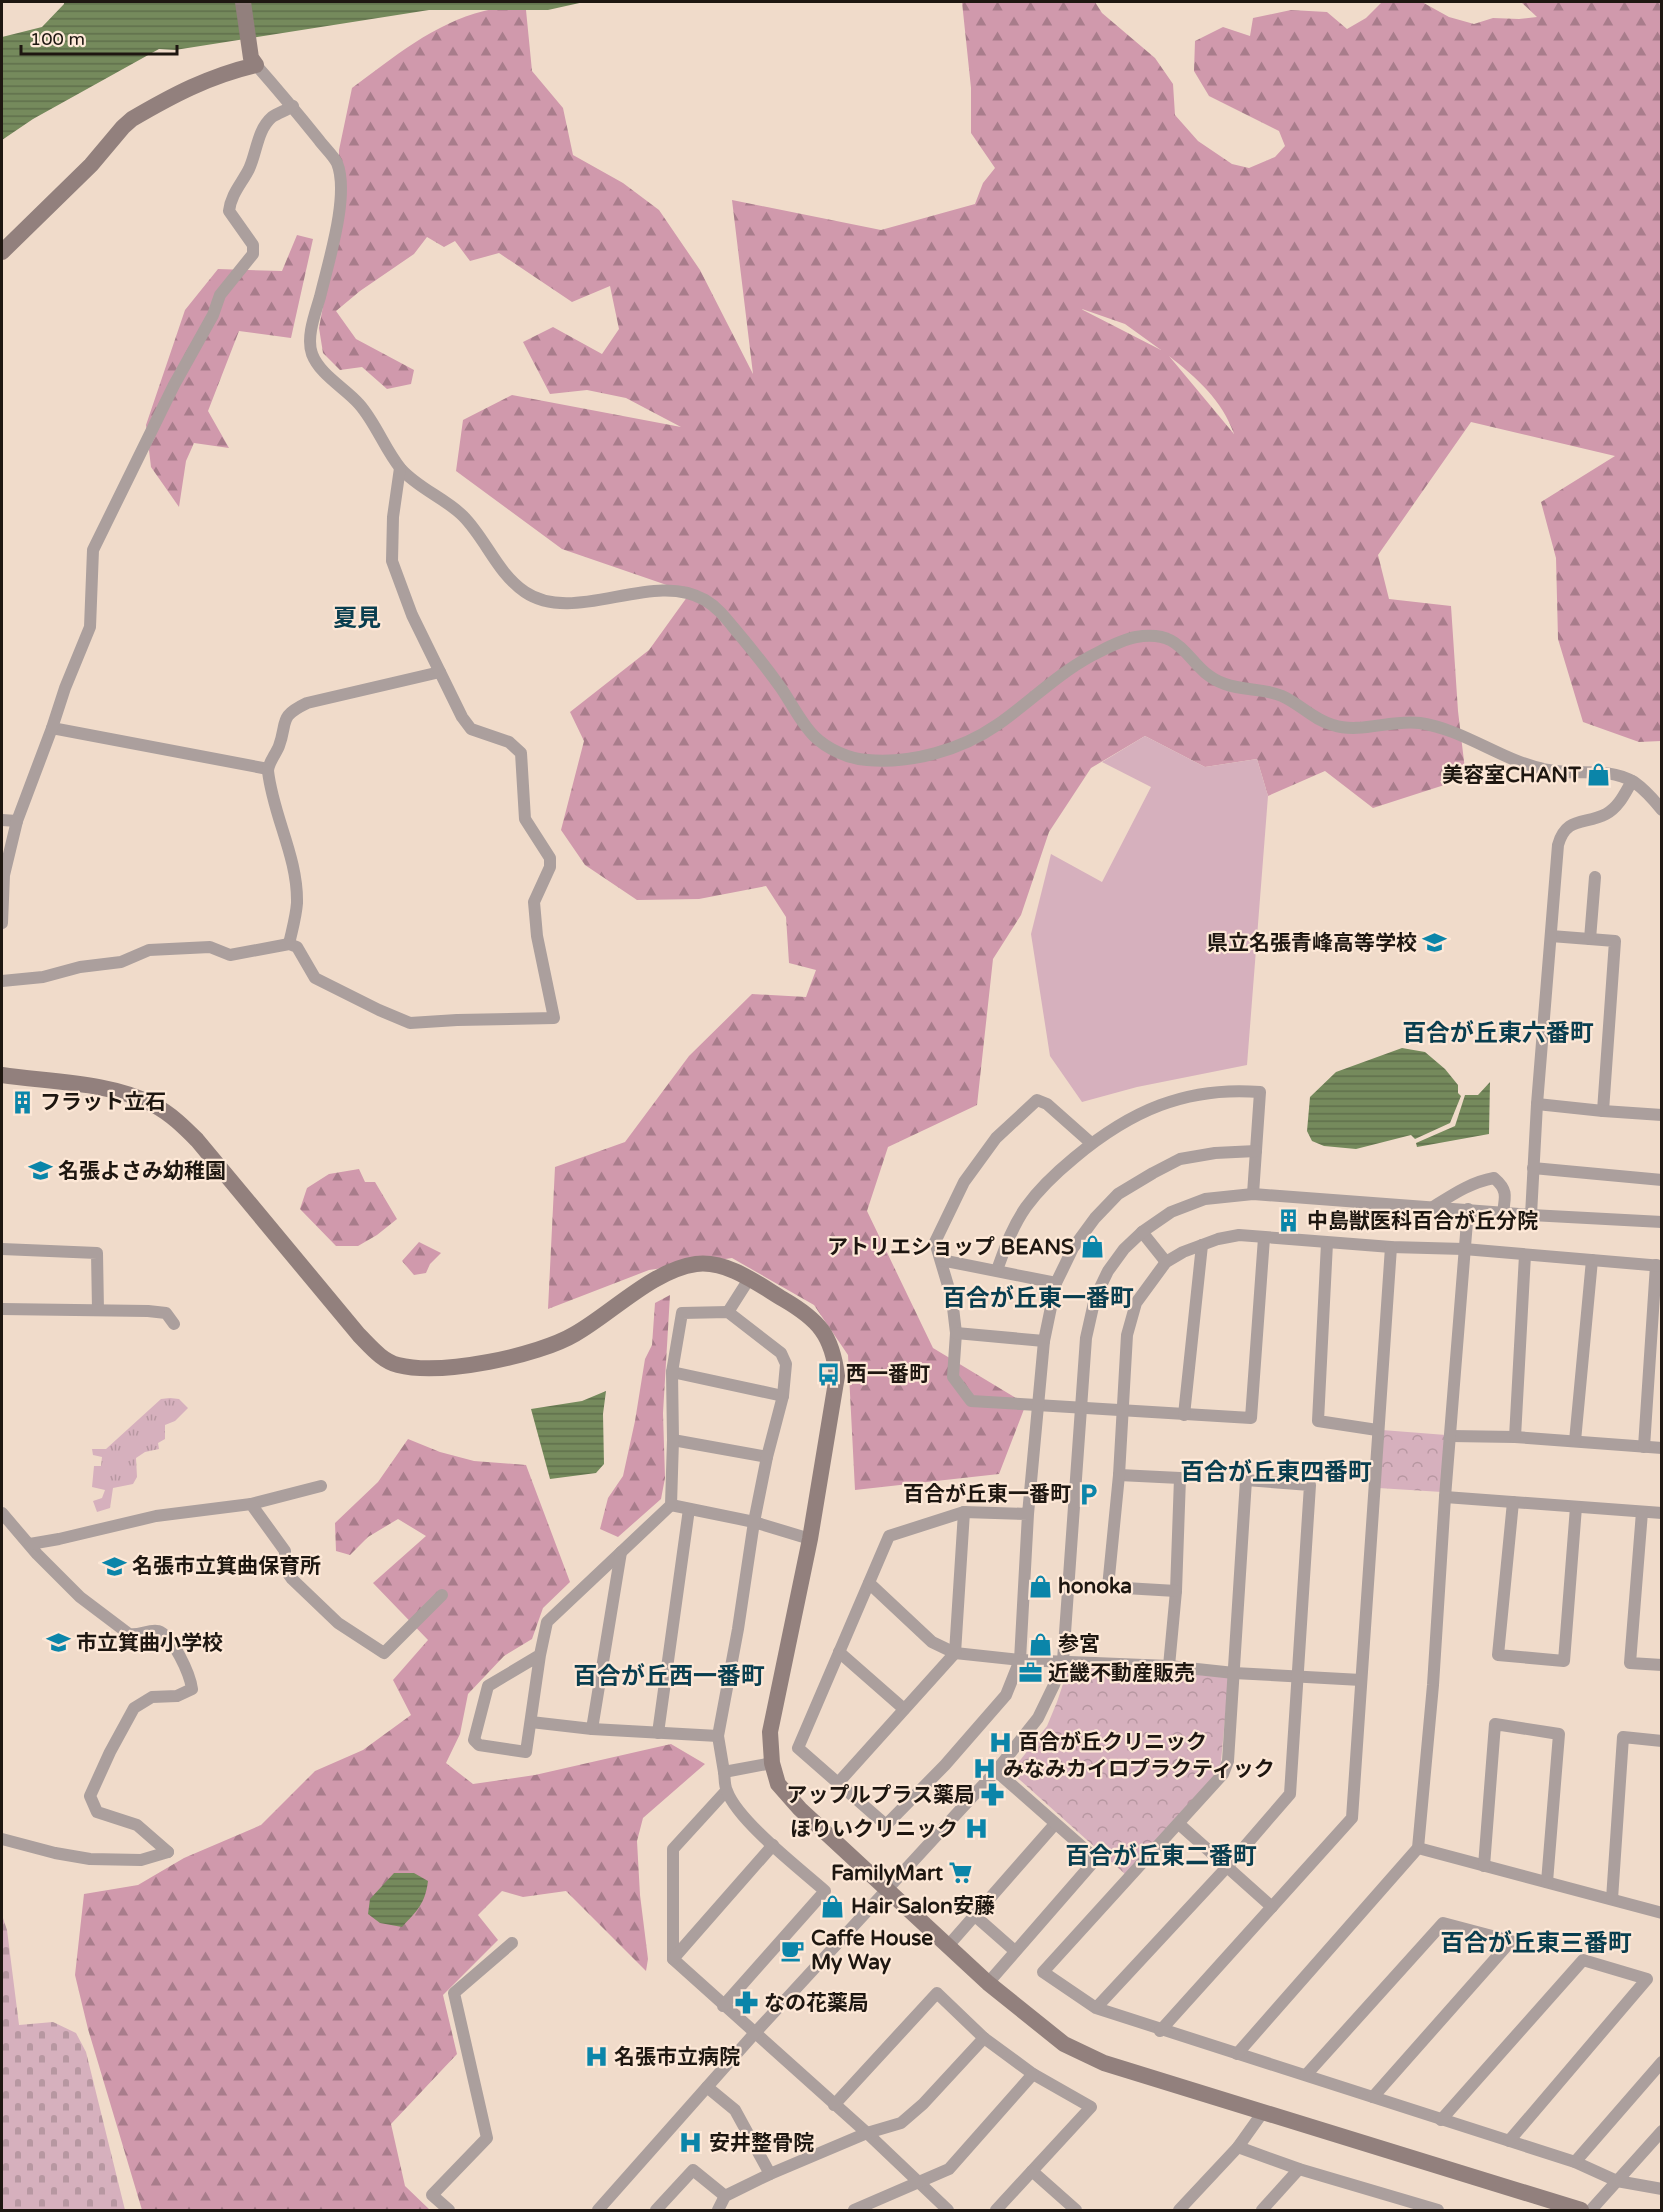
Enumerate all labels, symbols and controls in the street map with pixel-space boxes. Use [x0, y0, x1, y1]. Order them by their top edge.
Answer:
scale bar [21, 18, 177, 56]
text: 100 m [30, 28, 85, 50]
district label: 夏見 [333, 604, 381, 633]
shop icon: 美容室CHANT [1586, 762, 1612, 788]
place label: 美容室CHANT [1442, 763, 1581, 788]
school or university icon: 県立名張青峰高等学校 [1422, 930, 1448, 956]
place label: 県立名張青峰高等学校 [1207, 931, 1417, 956]
district label: 百合が丘東六番町 [1402, 1019, 1594, 1048]
building icon: フラット立石 [9, 1089, 35, 1115]
place label: フラット立石 [40, 1090, 166, 1115]
school or university icon: 名張よさみ幼稚園 [27, 1158, 53, 1184]
place label: 名張よさみ幼稚園 [58, 1159, 226, 1184]
building icon: 中島獣医科百合が丘分院 [1276, 1208, 1302, 1234]
place label: 中島獣医科百合が丘分院 [1307, 1209, 1538, 1234]
shop icon: アトリエショップ BEANS [1079, 1234, 1105, 1260]
place label: アトリエショップ BEANS [827, 1235, 1074, 1260]
district label: 百合が丘東一番町 [942, 1284, 1134, 1313]
bus stop icon: 西一番町 [815, 1361, 841, 1387]
place label: 西一番町 [846, 1362, 930, 1387]
district label: 百合が丘東四番町 [1180, 1458, 1372, 1487]
parking icon: 百合が丘東一番町 [1076, 1481, 1102, 1507]
place label: 百合が丘東一番町 [903, 1482, 1071, 1507]
school or university icon: 名張市立箕曲保育所 [101, 1553, 127, 1579]
place label: 名張市立箕曲保育所 [132, 1554, 321, 1579]
shop icon: honoka [1027, 1573, 1053, 1599]
place label: honoka [1058, 1574, 1132, 1599]
school or university icon: 市立箕曲小学校 [45, 1630, 71, 1656]
place label: 市立箕曲小学校 [76, 1631, 223, 1656]
shop icon: 参宮 [1027, 1631, 1053, 1657]
place label: 参宮 [1058, 1632, 1100, 1657]
office icon: 近畿不動産販売 [1017, 1660, 1043, 1686]
place label: 近畿不動産販売 [1048, 1661, 1195, 1686]
district label: 百合が丘西一番町 [573, 1662, 765, 1691]
hospital icon: 百合が丘クリニック [987, 1729, 1013, 1755]
place label: 百合が丘クリニック [1018, 1730, 1207, 1755]
hospital icon: みなみカイロプラクティック [972, 1756, 998, 1782]
place label: みなみカイロプラクティック [1003, 1757, 1275, 1782]
pharmacy icon: アップルプラス薬局 [980, 1782, 1006, 1808]
place label: アップルプラス薬局 [786, 1783, 975, 1808]
hospital icon: ほりいクリニック [963, 1816, 989, 1842]
place label: ほりいクリニック [790, 1817, 958, 1842]
district label: 百合が丘東二番町 [1065, 1842, 1257, 1871]
supermarket icon: FamilyMart [948, 1860, 974, 1886]
place label: FamilyMart [831, 1861, 943, 1886]
shop icon: Hair Salon安藤 [820, 1893, 846, 1919]
place label: Hair Salon安藤 [851, 1894, 995, 1919]
place label: Caffe House My Way [811, 1926, 933, 1975]
district label: 百合が丘東三番町 [1440, 1929, 1632, 1958]
cafe icon: Caffe House My Way [780, 1937, 806, 1963]
pharmacy icon: なの花薬局 [733, 1990, 759, 2016]
place label: なの花薬局 [764, 1991, 869, 2016]
hospital icon: 名張市立病院 [583, 2044, 609, 2070]
place label: 名張市立病院 [614, 2045, 740, 2070]
hospital icon: 安井整骨院 [678, 2130, 704, 2156]
place label: 安井整骨院 [709, 2131, 814, 2156]

